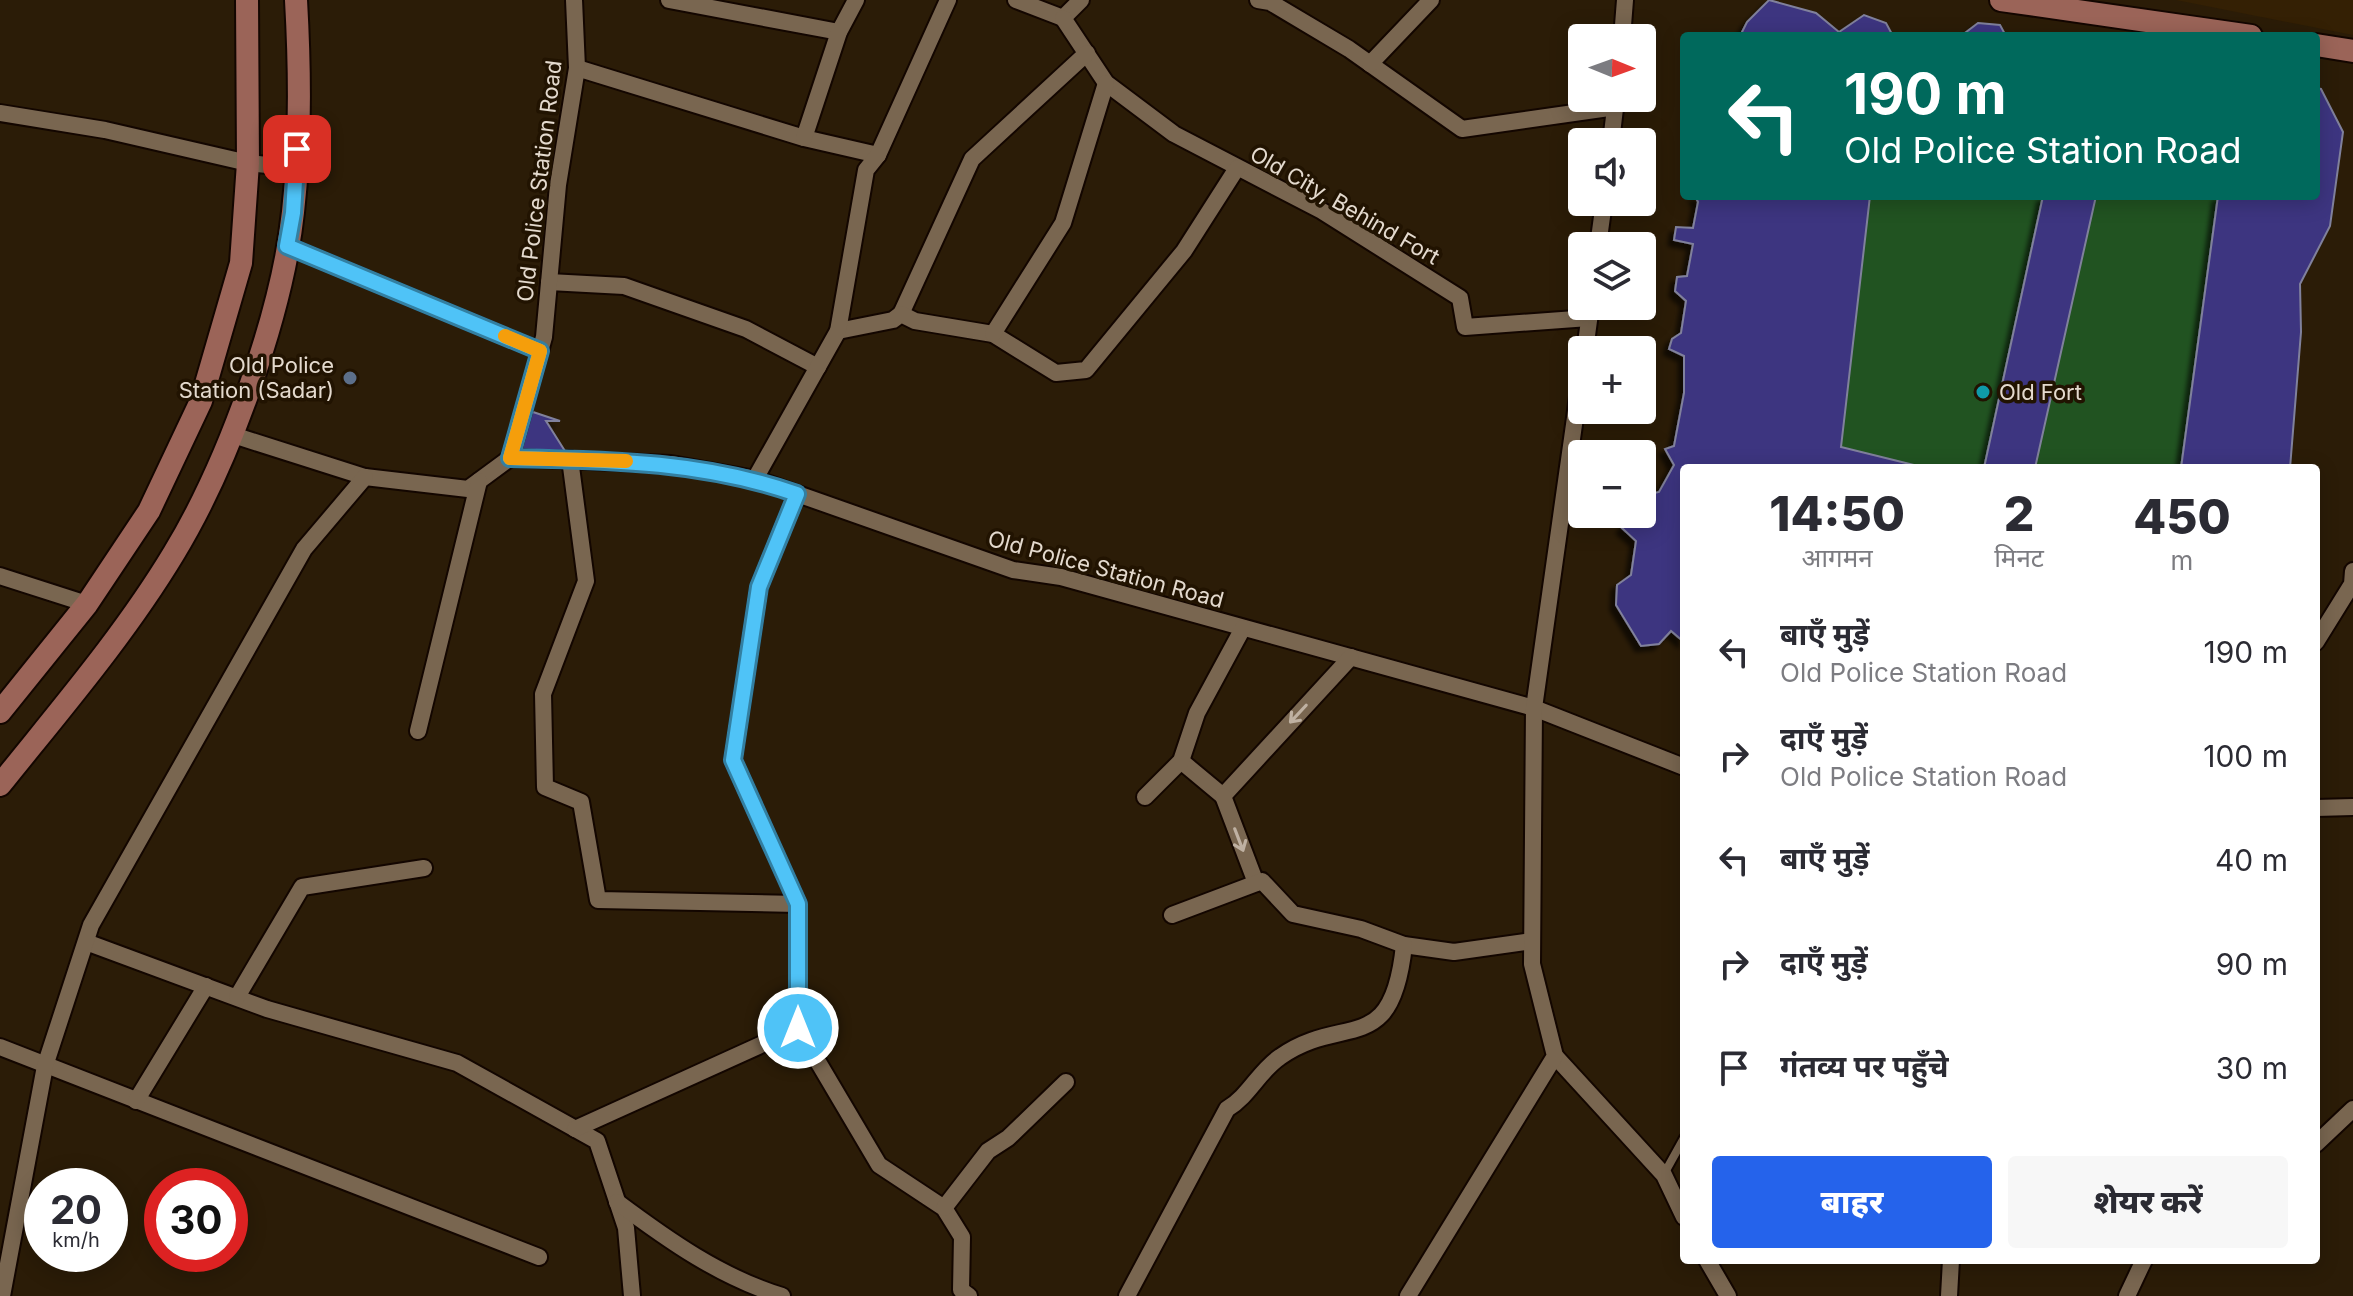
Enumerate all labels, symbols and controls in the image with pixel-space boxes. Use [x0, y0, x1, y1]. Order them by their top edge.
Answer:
north arrow [1568, 24, 1656, 112]
map controls [1568, 24, 1656, 528]
street label: Old Police Station Road [511, 59, 567, 303]
text: 190 m [1844, 60, 2007, 128]
icon: left [1712, 64, 1816, 168]
pin [263, 115, 331, 183]
icon: arrive [275, 127, 319, 171]
button: sound [1568, 128, 1656, 216]
text: Old Police Station Road [1844, 128, 2242, 172]
street label: Old City, Behind Fort [1246, 140, 1444, 270]
button: layers [1568, 232, 1656, 320]
button: + [1568, 336, 1656, 424]
place label: Old Police Station (Sadar) [179, 352, 334, 403]
marker: Old Police Station (Sadar) [341, 369, 359, 387]
place label: Old Fort [1999, 379, 2082, 405]
marker: Old Fort [1974, 383, 1992, 401]
button: − [1568, 440, 1656, 528]
text: 14:50 [1769, 484, 1905, 543]
text: 2 [2004, 484, 2034, 543]
text: 450 [2133, 487, 2231, 546]
street label: Old Police Station Road [985, 525, 1227, 613]
text: आगमन [1801, 542, 1873, 573]
text: मिनट [1994, 542, 2044, 573]
text: m [2171, 545, 2193, 576]
text: बाएँ मुड़ें [1780, 616, 1869, 652]
icon: left [1712, 630, 1756, 674]
text: 190 m [2204, 634, 2288, 670]
text: Old Police Station Road [1780, 657, 2067, 688]
one-way arrow [1288, 704, 1307, 724]
text: दाएँ मुड़ें [1780, 720, 1868, 756]
icon: right [1712, 734, 1756, 778]
text: 100 m [2203, 738, 2288, 774]
text: Old Police Station Road [1780, 761, 2067, 792]
one-way arrow [1233, 827, 1247, 852]
icon: left [1712, 838, 1756, 882]
text: बाएँ मुड़ें [1780, 840, 1869, 876]
text: 40 m [2215, 842, 2288, 878]
icon: right [1712, 942, 1756, 986]
text: दाएँ मुड़ें [1780, 944, 1868, 980]
text: 90 m [2216, 946, 2288, 982]
position arrow [756, 986, 840, 1070]
icon: arrive [1712, 1046, 1756, 1090]
text: गंतव्य पर पहुँचे [1780, 1048, 1948, 1084]
text: 30 m [2216, 1050, 2288, 1086]
button: बाहर [1712, 1156, 1992, 1248]
button: शेयर करें [2008, 1156, 2288, 1248]
speed limit sign: 30 [144, 1168, 248, 1272]
text: 20 [50, 1185, 102, 1234]
text: km/h [52, 1228, 100, 1252]

